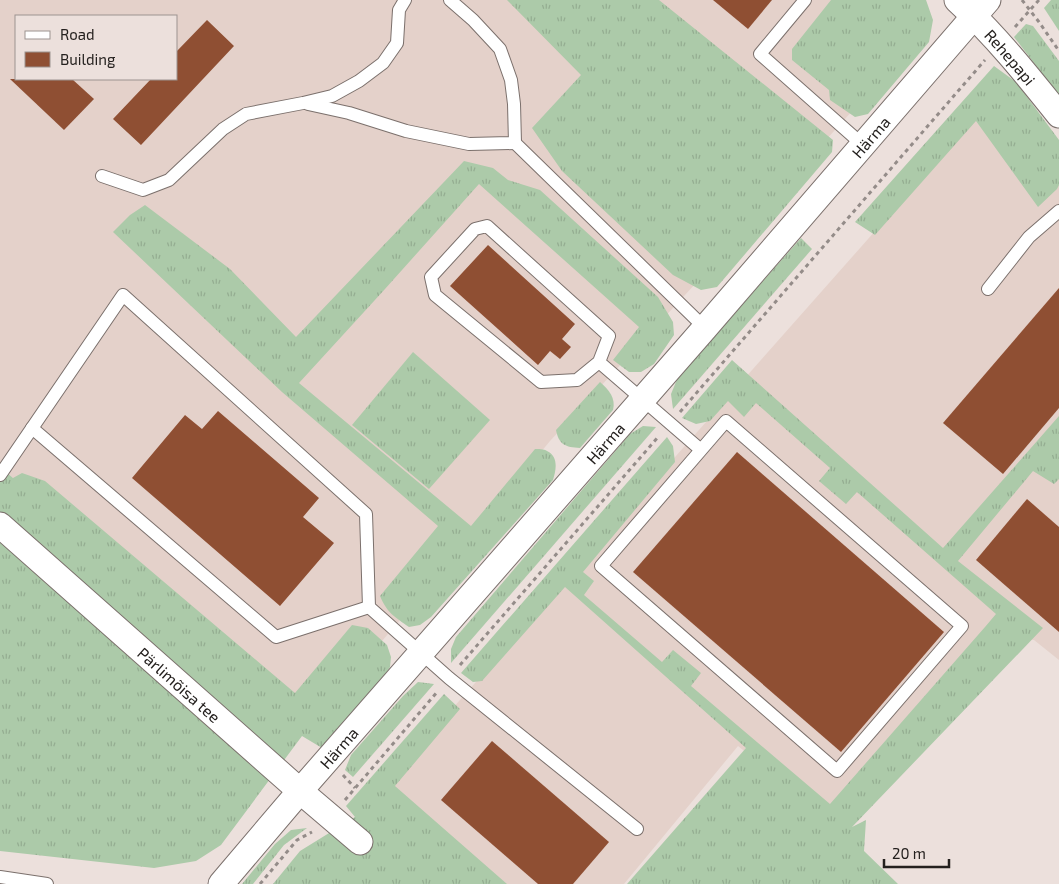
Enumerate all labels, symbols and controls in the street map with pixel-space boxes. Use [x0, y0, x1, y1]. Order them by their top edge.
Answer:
legend [15, 15, 178, 80]
text: Road [60, 25, 95, 43]
street label: Rehepapi [981, 25, 1040, 88]
text: Building [60, 50, 116, 68]
street label: Härma [847, 112, 893, 161]
street label: Härma [582, 418, 628, 467]
street label: Pärlimõisa tee [134, 643, 225, 726]
street label: Härma [315, 723, 361, 772]
scale bar [884, 836, 949, 868]
text: 20 m [892, 844, 926, 862]

